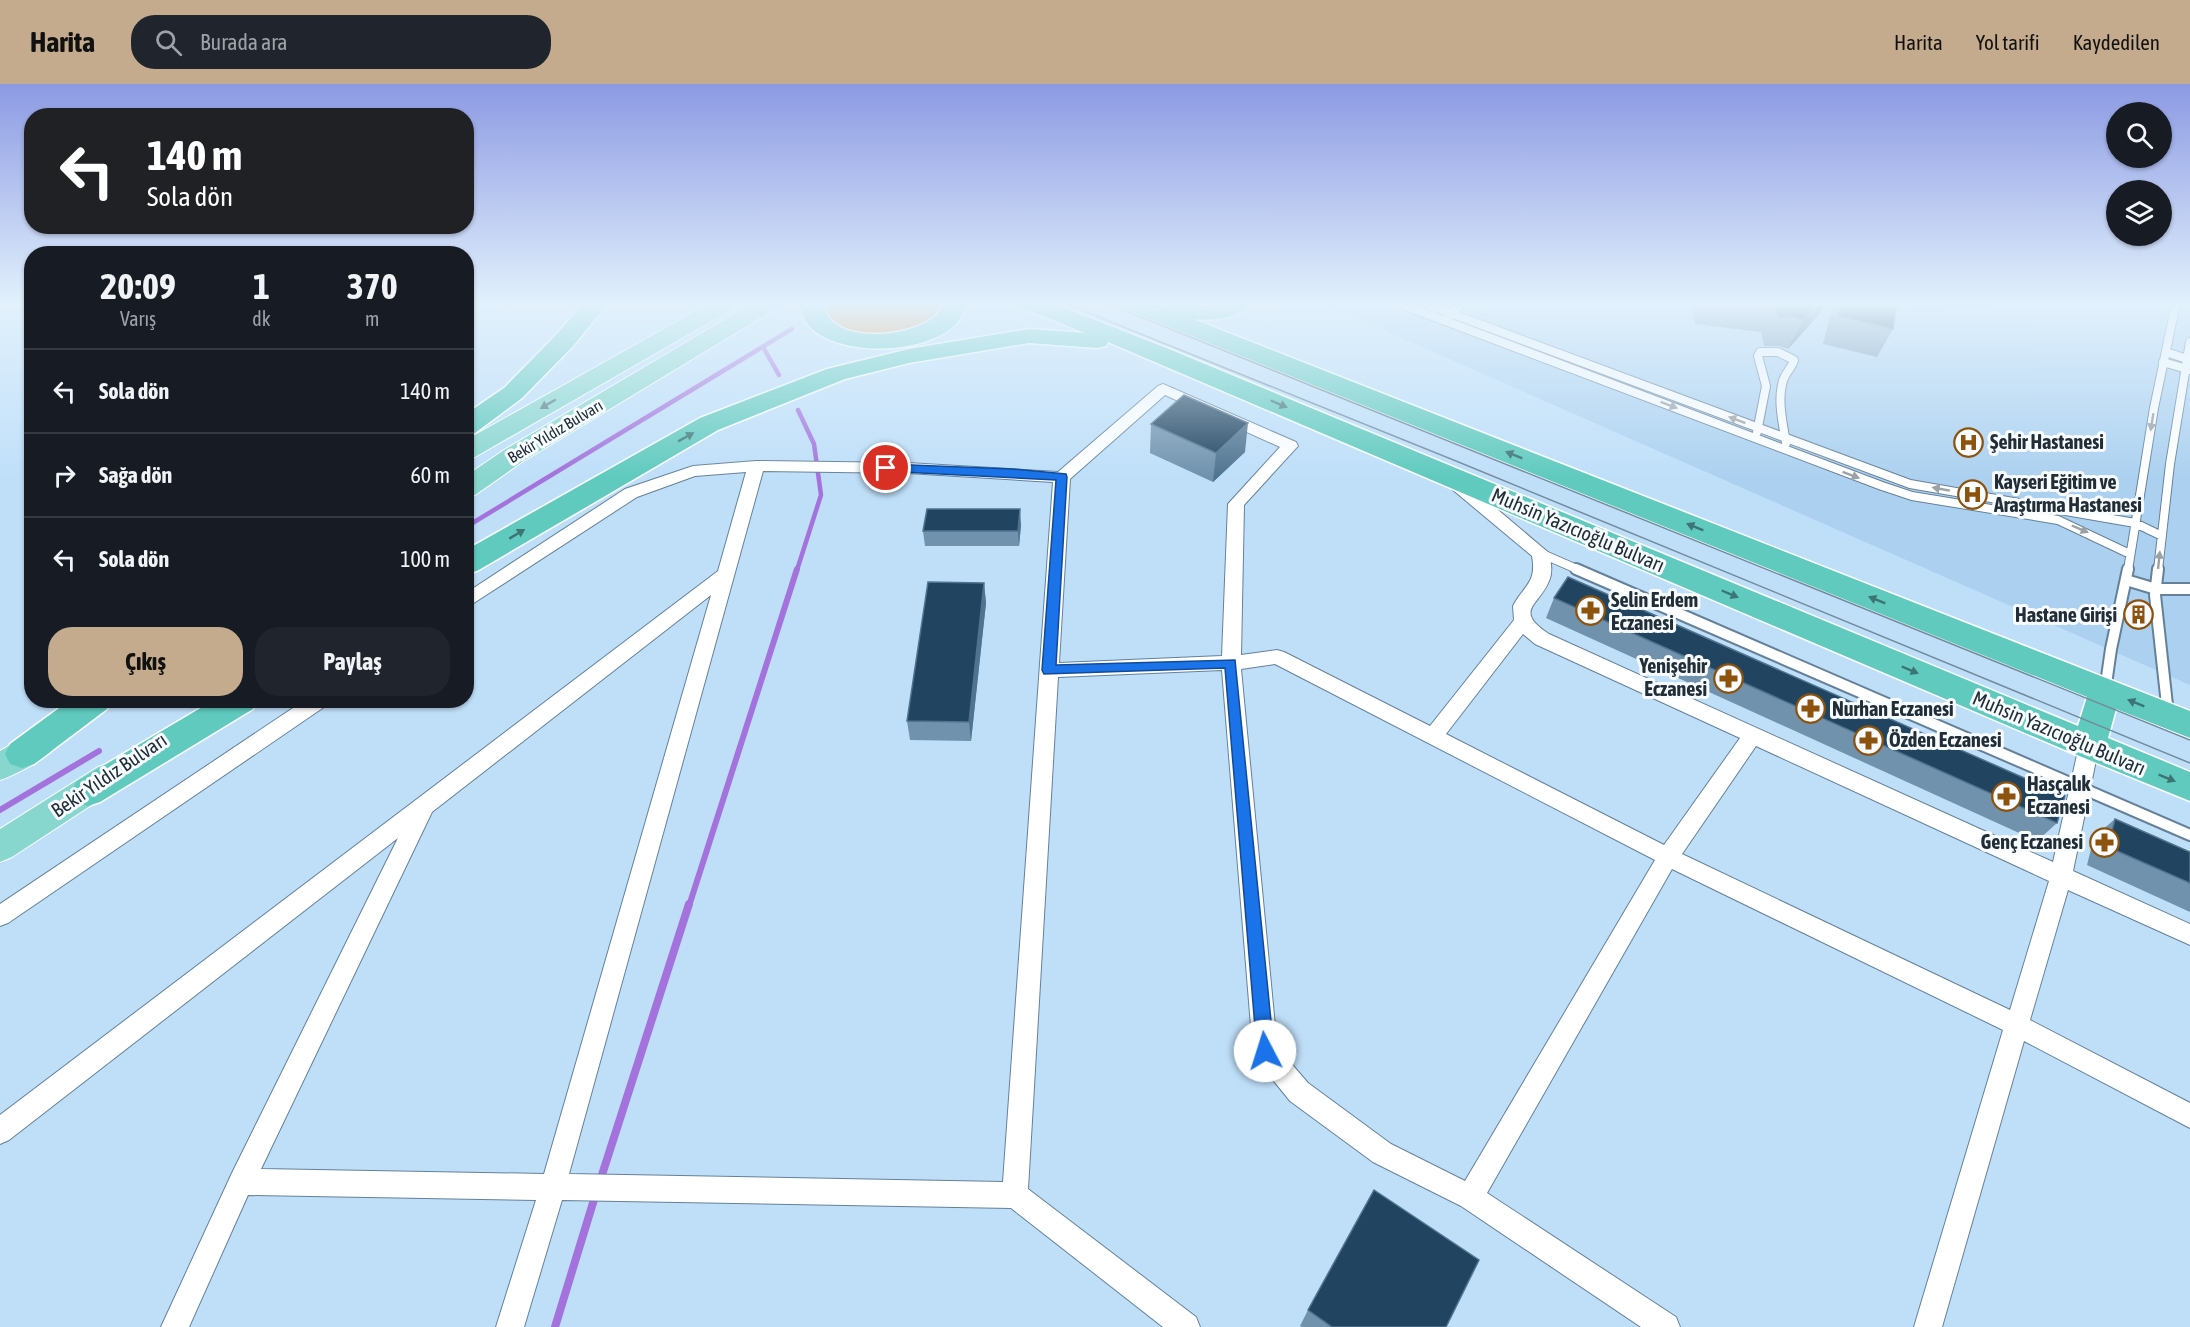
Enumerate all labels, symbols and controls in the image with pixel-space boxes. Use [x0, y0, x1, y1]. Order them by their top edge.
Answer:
search box [131, 15, 551, 69]
text: Harita [30, 26, 95, 58]
icon: search [152, 26, 185, 59]
text: Burada ara [200, 29, 288, 55]
text: Harita [1894, 30, 1943, 54]
text: Yol tarifi [1976, 30, 2040, 54]
text: Kaydedilen [2073, 30, 2160, 54]
map controls [2106, 102, 2172, 246]
button: search [2106, 102, 2172, 168]
text: 140 m [147, 131, 242, 179]
icon: left [48, 132, 126, 210]
button: layers [2106, 180, 2172, 246]
text: Sola dön [147, 181, 233, 212]
text: 20:09 [100, 265, 176, 307]
text: 1 [253, 265, 270, 307]
text: 370 [347, 265, 398, 307]
text: Varış [120, 307, 156, 330]
text: dk [252, 307, 271, 330]
text: m [365, 307, 379, 330]
icon: left [48, 375, 81, 408]
text: Sola dön [99, 378, 169, 404]
text: 140 m [400, 378, 450, 404]
street label: Bekir Yıldız Bulvarı [504, 396, 606, 466]
one-way arrow [539, 399, 556, 409]
one-way arrow [1271, 399, 1289, 409]
one-way arrow [1660, 401, 1678, 411]
one-way arrow [2147, 412, 2156, 431]
one-way arrow [1728, 414, 1746, 424]
hospital icon: Şehir Hastanesi [1953, 426, 1985, 458]
place label: Şehir Hastanesi [1990, 430, 2104, 453]
one-way arrow [678, 432, 695, 442]
pin [860, 442, 911, 493]
one-way arrow [1505, 450, 1523, 460]
icon: arrive [869, 451, 902, 484]
icon: right [48, 459, 81, 492]
text: Sağa dön [99, 462, 172, 488]
text: 60 m [410, 462, 450, 488]
one-way arrow [1842, 470, 1860, 480]
place label: Kayseri Eğitim ve Araştırma Hastanesi [1993, 470, 2142, 516]
hospital icon: Kayseri Eğitim ve Araştırma Hastanesi [1957, 478, 1989, 510]
street label: Muhsin Yazıcıoğlu Bulvarı [1488, 483, 1668, 576]
one-way arrow [1931, 484, 1950, 493]
one-way arrow [1686, 522, 1704, 532]
one-way arrow [2072, 524, 2090, 534]
one-way arrow [509, 529, 525, 540]
icon: left [48, 543, 81, 576]
text: Sola dön [99, 546, 169, 572]
text: 100 m [400, 546, 450, 572]
one-way arrow [2154, 550, 2164, 569]
place label: Selin Erdem Eczanesi [1611, 588, 1698, 634]
one-way arrow [1721, 590, 1739, 599]
pharmacy icon: Selin Erdem Eczanesi [1574, 595, 1606, 627]
one-way arrow [1867, 595, 1885, 605]
building icon: Hastane Girişi [2122, 599, 2154, 631]
place label: Hastane Girişi [2015, 603, 2117, 626]
button: Çıkış [48, 627, 243, 696]
button: Paylaş [255, 627, 450, 696]
place label: Yenişehir Eczanesi [1639, 654, 1708, 700]
pharmacy icon: Yenişehir Eczanesi [1712, 662, 1744, 694]
one-way arrow [1901, 665, 1919, 675]
street label: Muhsin Yazıcıoğlu Bulvarı [1969, 686, 2149, 779]
pharmacy icon: Nurhan Eczanesi [1795, 693, 1827, 725]
place label: Nurhan Eczanesi [1832, 697, 1954, 720]
one-way arrow [2126, 698, 2144, 708]
pharmacy icon: Özden Eczanesi [1852, 724, 1884, 756]
street label: Bekir Yıldız Bulvarı [47, 728, 171, 822]
place label: Özden Eczanesi [1889, 728, 2002, 751]
place label: Hasçalık Eczanesi [2027, 772, 2091, 818]
one-way arrow [2158, 774, 2176, 783]
pharmacy icon: Hasçalık Eczanesi [1990, 780, 2022, 812]
pharmacy icon: Genç Eczanesi [2088, 826, 2120, 858]
place label: Genç Eczanesi [1981, 830, 2083, 853]
position arrow [1233, 1019, 1297, 1083]

